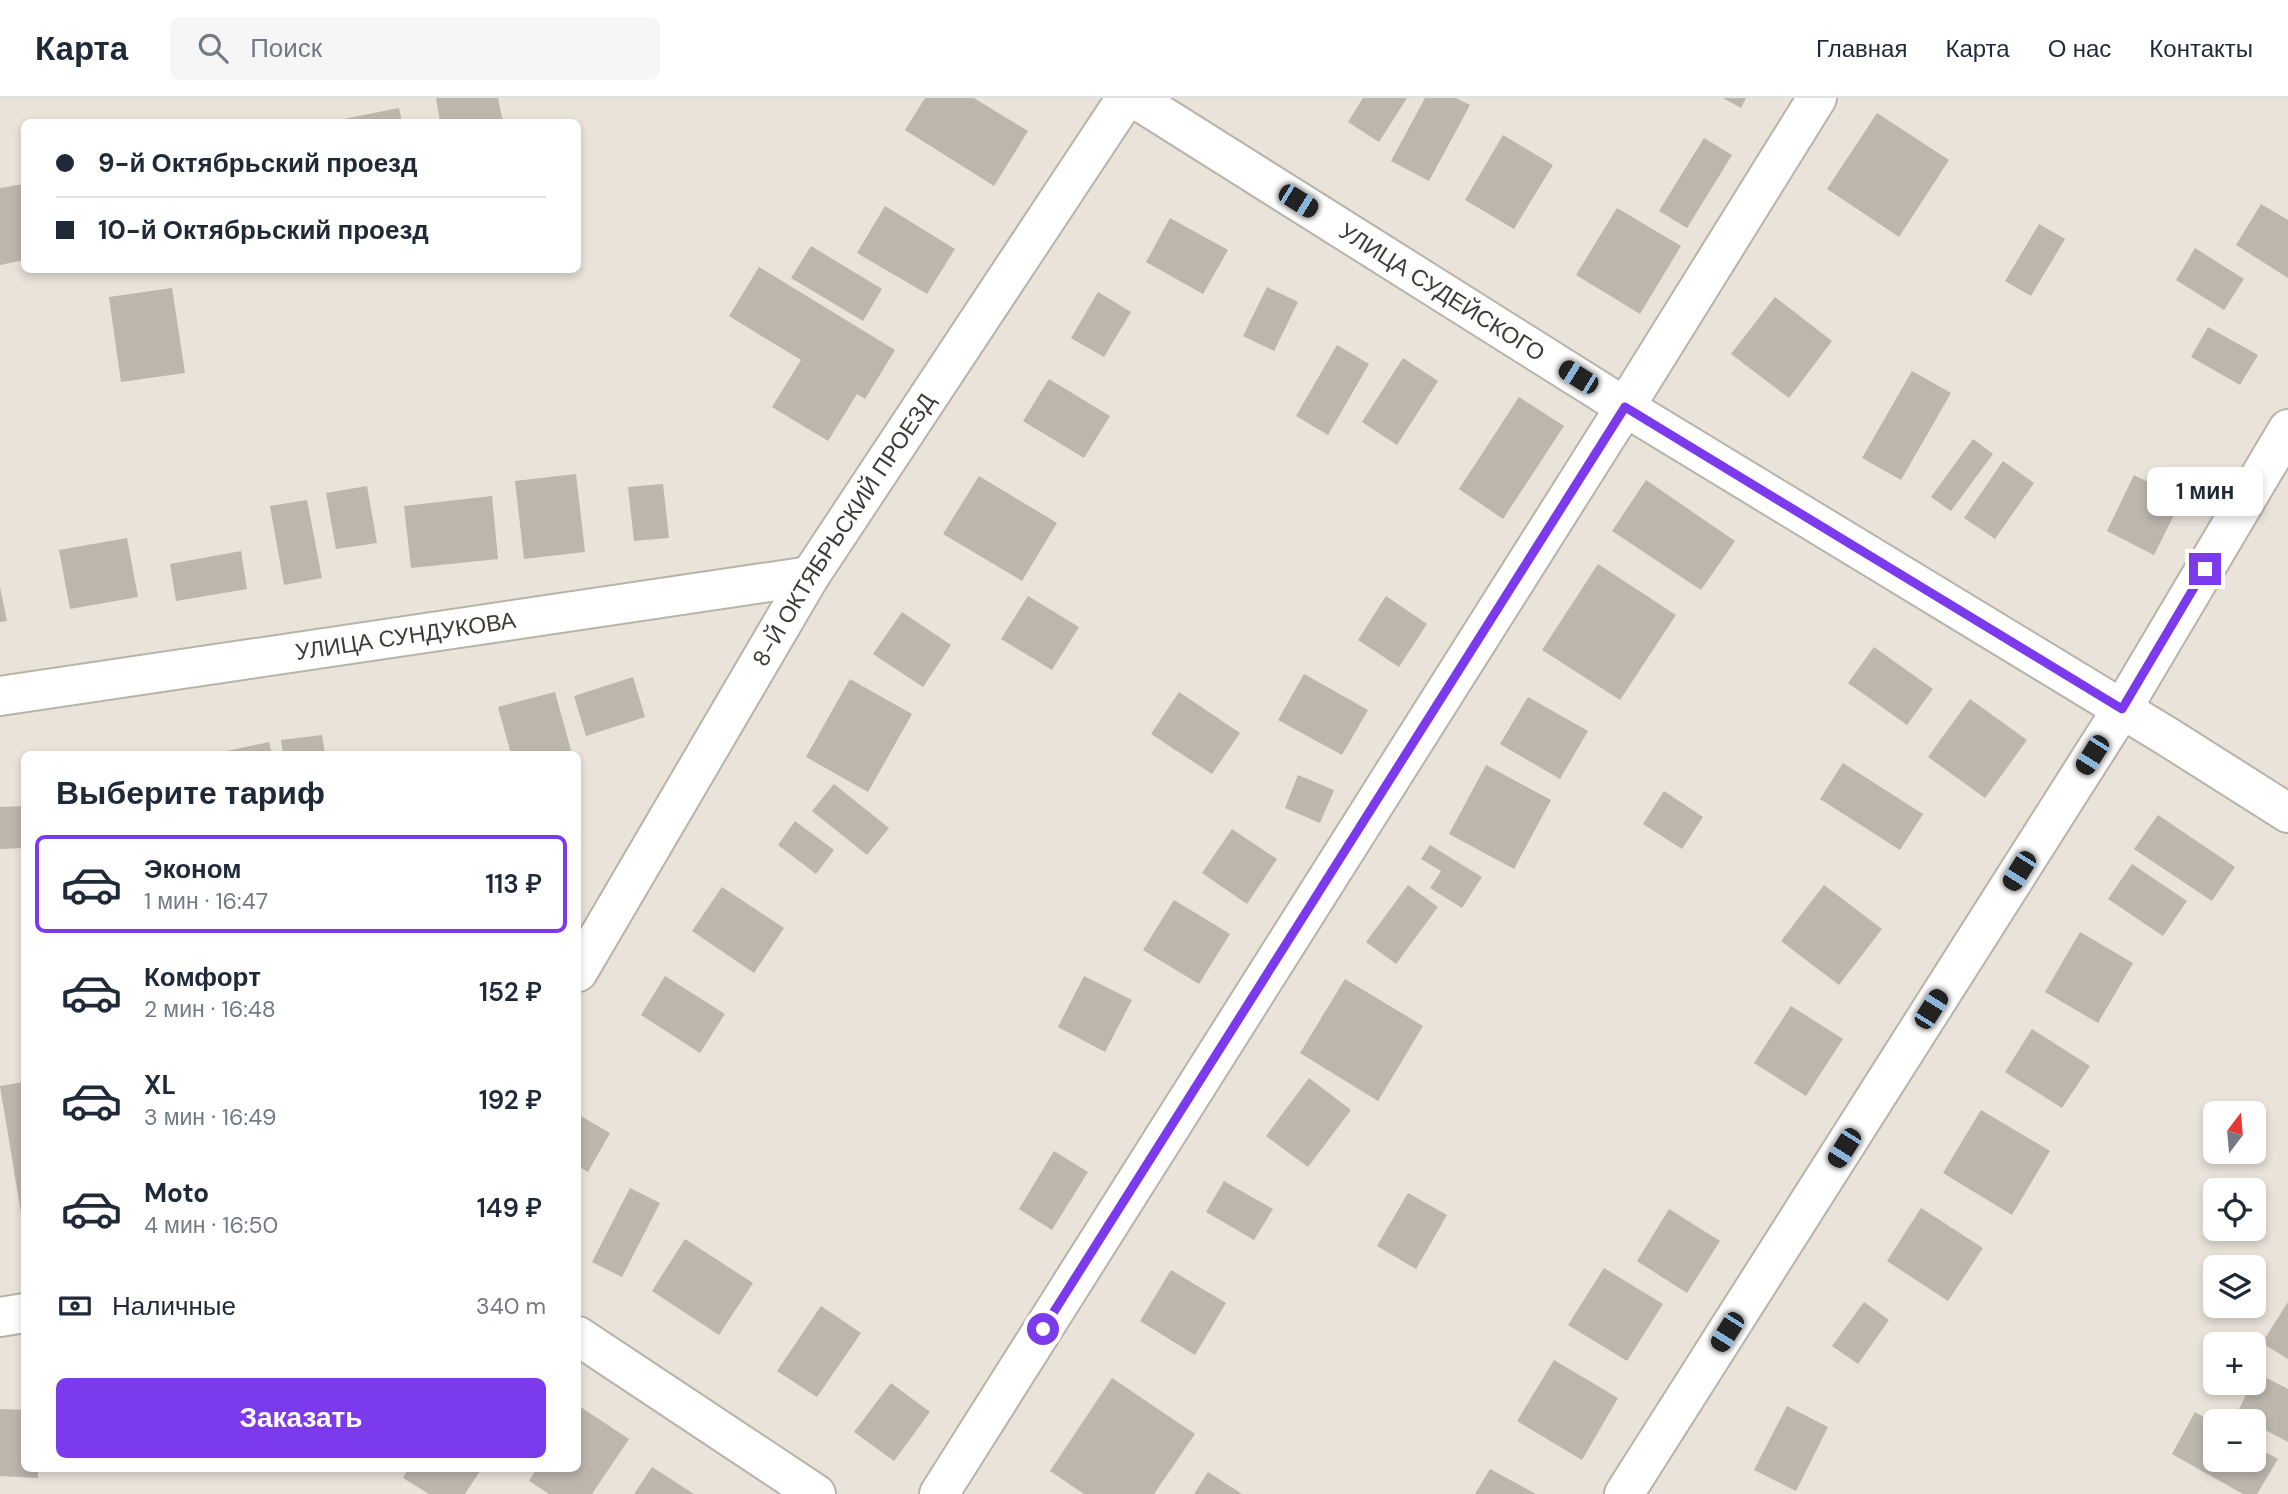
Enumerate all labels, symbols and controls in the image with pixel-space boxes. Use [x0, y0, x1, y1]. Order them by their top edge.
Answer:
search box [170, 17, 660, 80]
text: Карта [35, 27, 128, 70]
icon: search [194, 29, 232, 67]
text: Поиск [250, 31, 322, 65]
text: Главная [1816, 33, 1907, 64]
text: Карта [1945, 33, 2010, 64]
text: О нас [2048, 33, 2111, 64]
text: Контакты [2149, 33, 2253, 64]
text: 9-й Октябрьский проезд [98, 146, 418, 180]
car [1275, 181, 1322, 221]
text: 10-й Октябрьский проезд [98, 213, 429, 247]
street label: УЛИЦА СУДЕЙСКОГО [1334, 216, 1551, 368]
car [1555, 357, 1602, 397]
street label: 8-Й ОКТЯБРЬСКИЙ ПРОЕЗД [745, 387, 942, 672]
callout: 1 мин [2147, 468, 2263, 517]
text: 1 мин [2176, 476, 2234, 506]
route end [2189, 553, 2221, 585]
street label: УЛИЦА СУНДУКОВА [293, 605, 518, 667]
car [2072, 732, 2113, 778]
text: Выберите тариф [56, 772, 325, 814]
car [1999, 848, 2040, 894]
text: Эконом [144, 852, 242, 886]
icon: car [60, 853, 123, 916]
text: 113 ₽ [485, 867, 542, 901]
text: 1 мин · 16:47 [144, 886, 268, 916]
text: Комфорт [144, 960, 261, 994]
icon: car [60, 961, 123, 1024]
text: 152 ₽ [479, 975, 542, 1009]
car [1911, 986, 1952, 1032]
text: 2 мин · 16:48 [144, 994, 276, 1024]
text: XL [144, 1068, 176, 1102]
icon: car [60, 1069, 123, 1132]
text: 192 ₽ [479, 1083, 542, 1117]
north arrow [2203, 1101, 2266, 1164]
map controls [2203, 1101, 2266, 1472]
text: 3 мин · 16:49 [144, 1102, 277, 1132]
car [1824, 1125, 1865, 1171]
text: Moto [144, 1176, 209, 1210]
icon: car [60, 1177, 123, 1240]
button: locate [2203, 1178, 2266, 1241]
text: 149 ₽ [477, 1191, 542, 1225]
text: 4 мин · 16:50 [144, 1210, 278, 1240]
button: layers [2203, 1255, 2266, 1318]
icon: cash [56, 1287, 94, 1325]
text: Наличные [112, 1289, 236, 1323]
text: 340 m [476, 1291, 546, 1321]
car [1707, 1309, 1748, 1355]
route start [1027, 1313, 1059, 1345]
button: + [2203, 1332, 2266, 1395]
button: Заказать [56, 1378, 546, 1458]
button: − [2203, 1409, 2266, 1472]

